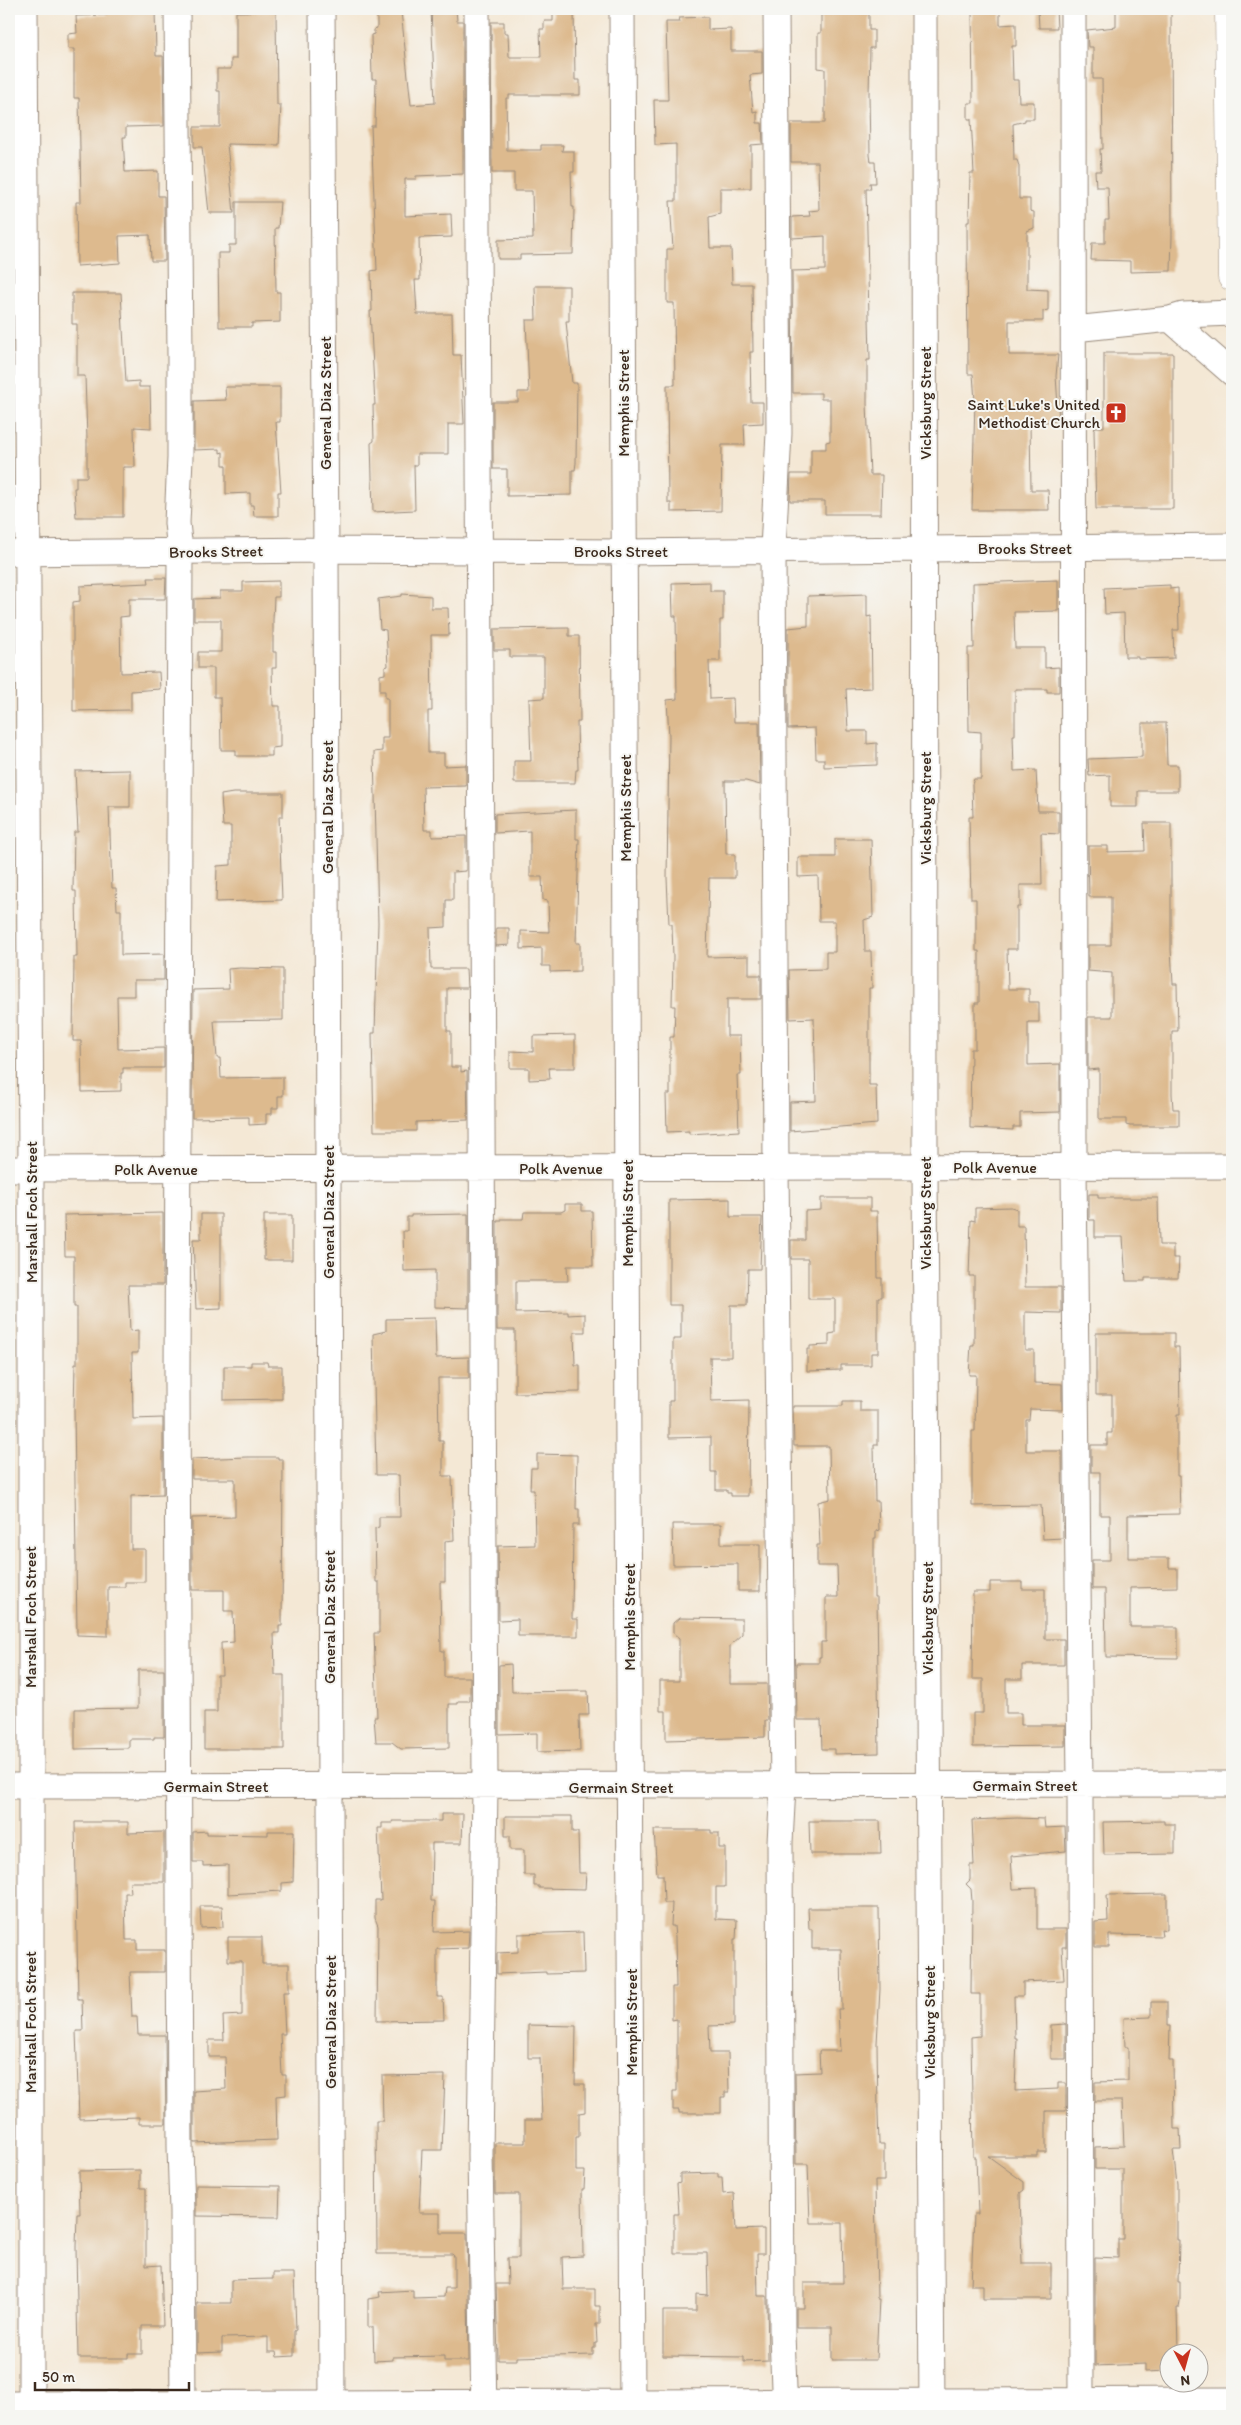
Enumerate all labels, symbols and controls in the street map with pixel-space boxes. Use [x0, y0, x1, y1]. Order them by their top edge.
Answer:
street label: General Diaz Street [316, 336, 335, 470]
street label: Vicksburg Street [916, 346, 935, 460]
street label: Memphis Street [614, 349, 633, 457]
place label: Saint Luke's United Methodist Church [968, 395, 1100, 432]
church icon: Saint Luke's United Methodist Church [1104, 401, 1128, 425]
street label: Brooks Street [978, 539, 1072, 558]
street label: Brooks Street [169, 541, 263, 562]
street label: Brooks Street [574, 542, 668, 561]
street label: General Diaz Street [318, 740, 337, 874]
street label: Vicksburg Street [916, 751, 935, 865]
street label: Memphis Street [616, 754, 635, 862]
street label: Marshall Foch Street [22, 1141, 41, 1283]
street label: General Diaz Street [319, 1145, 338, 1279]
street label: Vicksburg Street [916, 1156, 935, 1270]
street label: Polk Avenue [953, 1158, 1037, 1177]
street label: Polk Avenue [519, 1159, 603, 1178]
street label: Memphis Street [618, 1159, 637, 1267]
street label: Polk Avenue [114, 1160, 198, 1179]
street label: Marshall Foch Street [21, 1546, 40, 1688]
street label: General Diaz Street [320, 1550, 339, 1684]
street label: Vicksburg Street [918, 1561, 937, 1675]
street label: Memphis Street [620, 1563, 639, 1671]
street label: Germain Street [973, 1776, 1077, 1795]
street label: Germain Street [164, 1777, 268, 1796]
street label: Germain Street [569, 1778, 673, 1797]
street label: Marshall Foch Street [21, 1951, 40, 2093]
street label: General Diaz Street [321, 1955, 340, 2089]
street label: Vicksburg Street [920, 1965, 939, 2079]
street label: Memphis Street [622, 1968, 641, 2076]
north arrow [1158, 2342, 1208, 2392]
scale bar [35, 2360, 189, 2392]
text: 50 m [42, 2368, 75, 2386]
text: N [1180, 2371, 1191, 2389]

